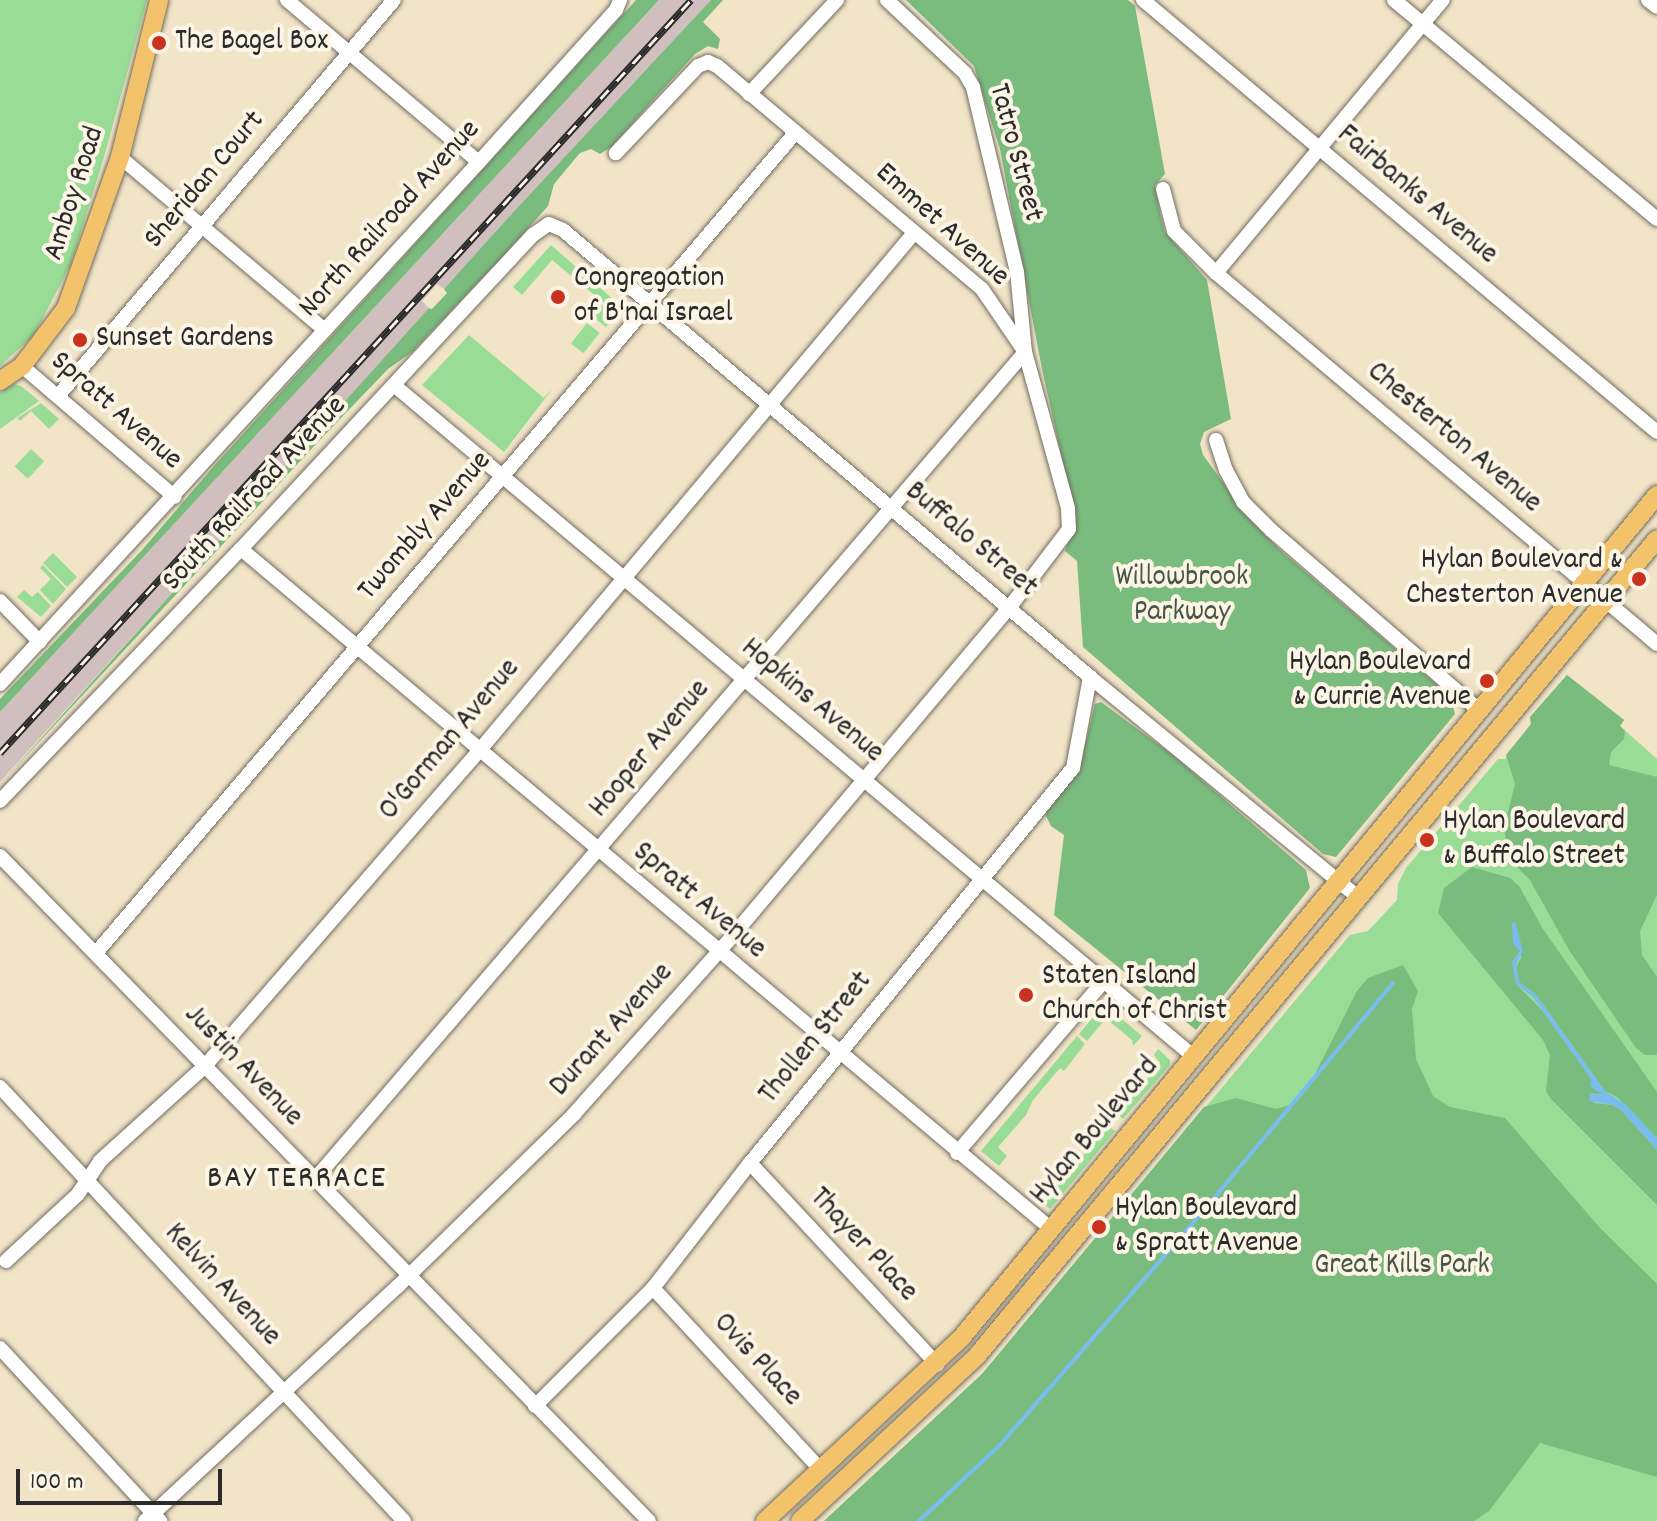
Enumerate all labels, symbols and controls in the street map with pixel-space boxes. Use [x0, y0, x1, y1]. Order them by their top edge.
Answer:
place label: The Bagel Box [175, 25, 328, 61]
marker: The Bagel Box [150, 34, 168, 52]
street label: Tatro Street [978, 80, 1050, 226]
street label: Sheridan Court [138, 105, 274, 257]
street label: North Railroad Avenue [293, 114, 489, 326]
street label: Fairbanks Avenue [1328, 118, 1504, 274]
street label: Amboy Road [37, 123, 115, 265]
street label: Emmet Avenue [867, 156, 1015, 296]
place label: Congregation of B'nai Israel [574, 262, 733, 332]
marker: Congregation of B'nai Israel [549, 288, 567, 306]
place label: Sunset Gardens [96, 322, 274, 358]
marker: Sunset Gardens [71, 331, 89, 349]
street label: Spratt Avenue [42, 345, 188, 479]
street label: Chesterton Avenue [1358, 355, 1548, 523]
street label: South Railroad Avenue [156, 390, 356, 600]
street label: Twombly Avenue [351, 445, 501, 609]
street label: Buffalo Street [896, 475, 1044, 607]
place label: Hylan Boulevard & Chesterton Avenue [1406, 544, 1623, 614]
park label: Willowbrook Parkway [1116, 561, 1248, 632]
marker: Hylan Boulevard & Chesterton Avenue [1630, 570, 1648, 588]
street label: Hopkins Avenue [732, 632, 890, 772]
place label: Hylan Boulevard & Currie Avenue [1289, 646, 1471, 716]
street label: O'Gorman Avenue [373, 653, 529, 829]
marker: Hylan Boulevard & Currie Avenue [1478, 672, 1496, 690]
street label: Hooper Avenue [583, 674, 719, 826]
place label: Hylan Boulevard & Buffalo Street [1443, 805, 1625, 876]
marker: Hylan Boulevard & Buffalo Street [1418, 831, 1436, 849]
street label: Spratt Avenue [624, 836, 772, 968]
street label: Durant Avenue [544, 957, 682, 1105]
place label: Staten Island Church of Christ [1042, 960, 1227, 1030]
street label: Thollen Street [753, 965, 881, 1113]
marker: Staten Island Church of Christ [1017, 986, 1035, 1004]
street label: Justin Avenue [175, 998, 309, 1136]
street label: Hylan Boulevard [1024, 1051, 1168, 1213]
district label: BAY TERRACE [207, 1161, 387, 1199]
street label: Thayer Place [800, 1181, 924, 1311]
place label: Hylan Boulevard & Spratt Avenue [1115, 1192, 1298, 1262]
street label: Kelvin Avenue [155, 1217, 287, 1355]
marker: Hylan Boulevard & Spratt Avenue [1090, 1218, 1108, 1236]
park label: Great Kills Park [1314, 1249, 1490, 1285]
street label: Ovis Place [704, 1307, 808, 1415]
scale bar [20, 1453, 226, 1503]
text: 100 m [30, 1466, 83, 1500]

